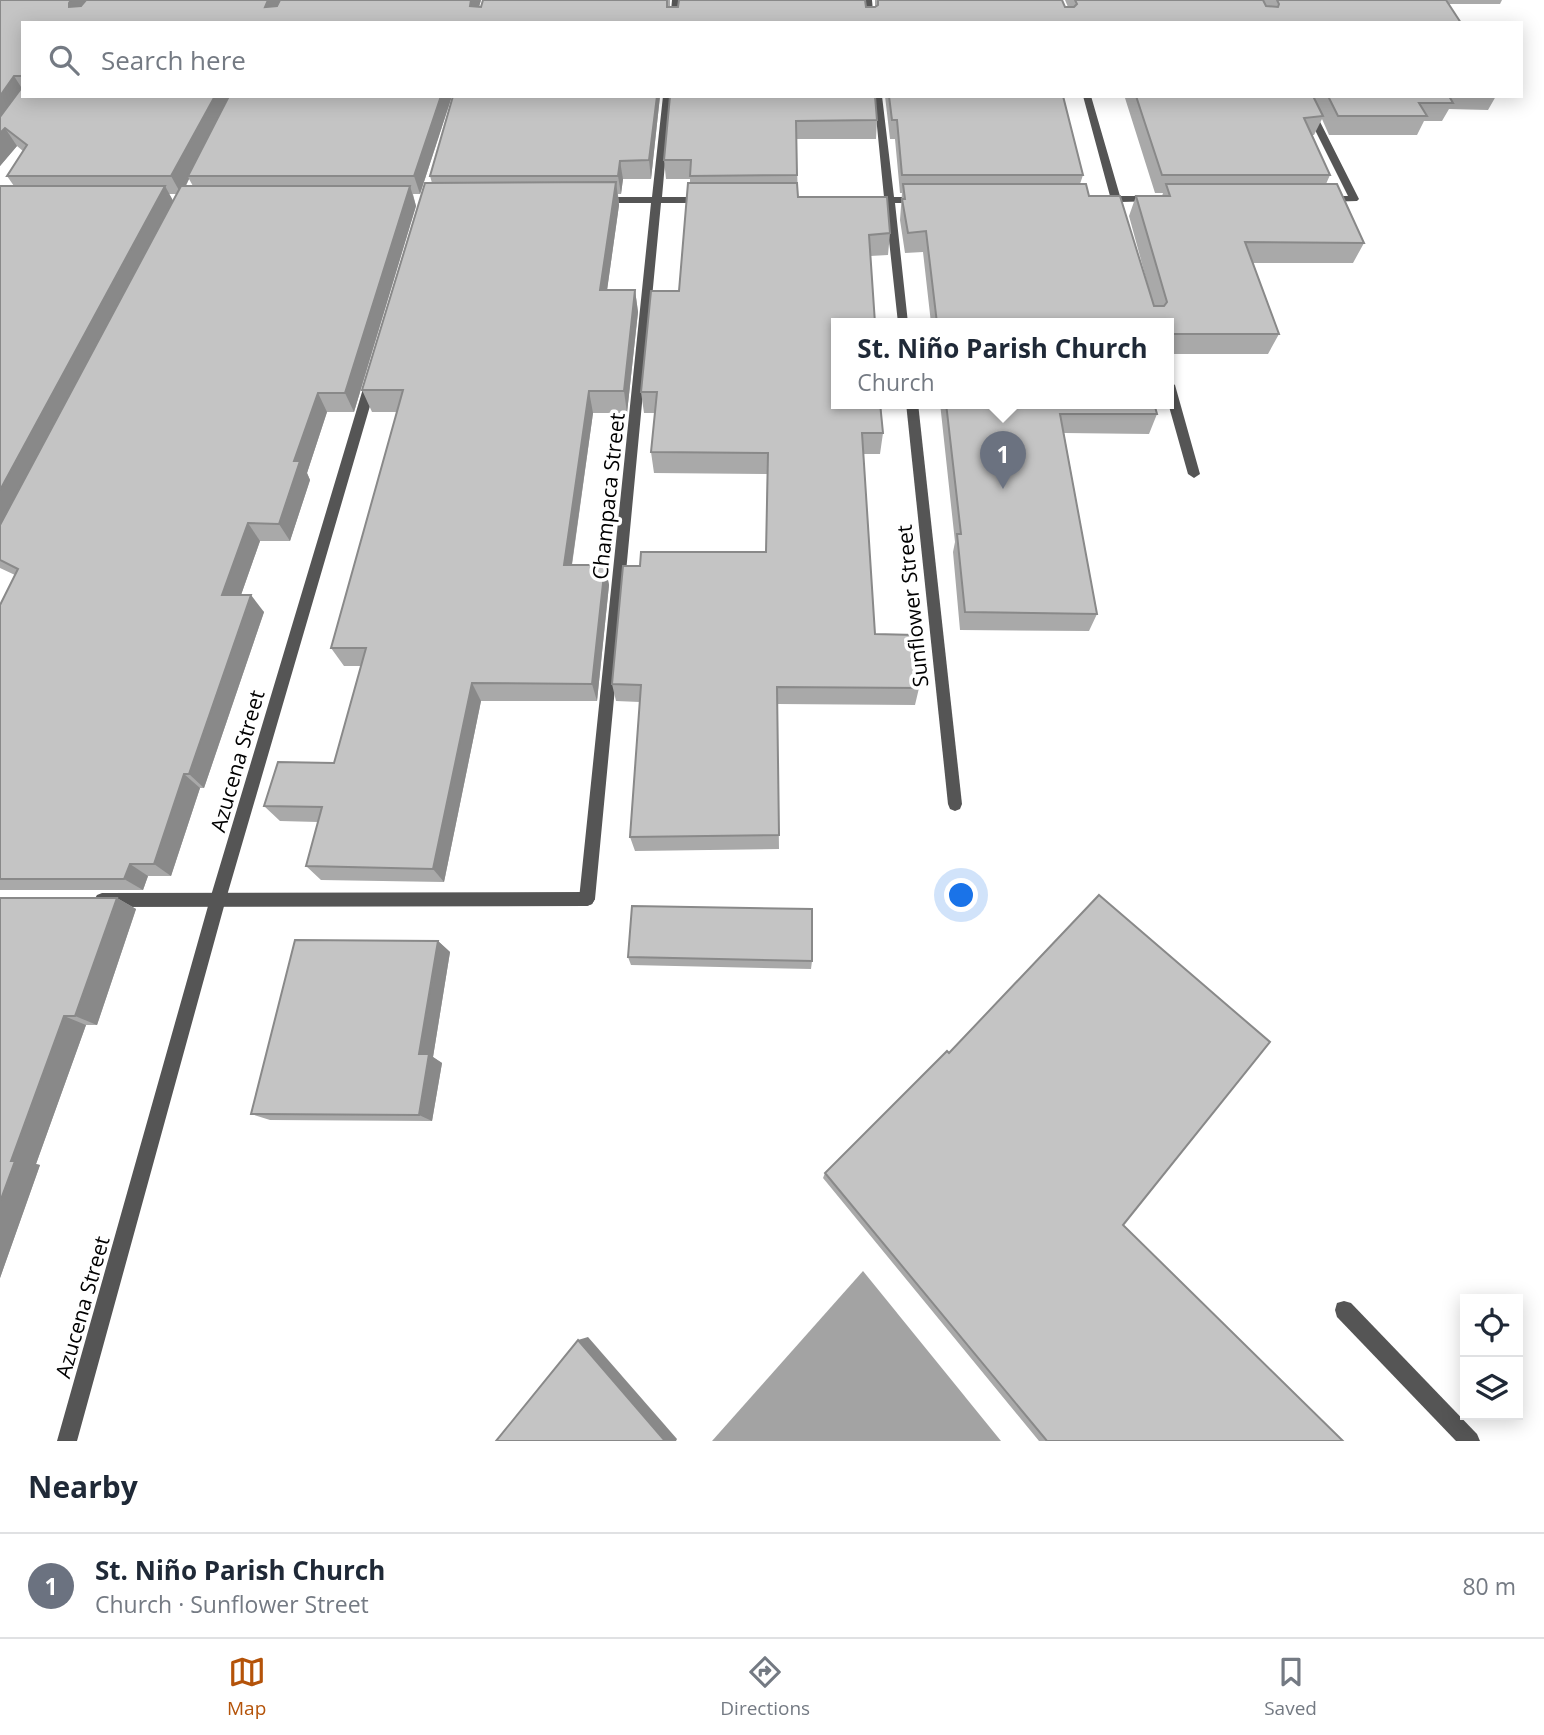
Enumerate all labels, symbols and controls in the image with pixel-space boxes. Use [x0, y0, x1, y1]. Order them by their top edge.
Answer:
search box [21, 21, 1523, 98]
icon: search [45, 41, 83, 79]
text: Search here [101, 42, 246, 78]
popup [831, 318, 1174, 409]
text: St. Niño Parish Church [857, 330, 1148, 366]
text: Church [857, 366, 935, 398]
street label: Champaca Street [585, 411, 631, 581]
pin: 1 [980, 431, 1026, 489]
street label: Sunflower Street [890, 523, 934, 689]
street label: Azucena Street [203, 687, 271, 835]
your location [944, 878, 978, 912]
street label: Azucena Street [48, 1233, 116, 1381]
map controls [1460, 1294, 1523, 1420]
button: locate [1460, 1294, 1523, 1357]
button: layers [1460, 1357, 1523, 1420]
text: Nearby [28, 1466, 138, 1507]
text: St. Niño Parish Church [95, 1552, 385, 1588]
text: 1 [44, 1570, 58, 1602]
text: 80 m [1462, 1570, 1516, 1602]
text: Church · Sunflower Street [95, 1588, 369, 1620]
tab: Map [227, 1653, 266, 1721]
tab: Directions [720, 1653, 810, 1721]
tab: Saved [1264, 1653, 1317, 1721]

